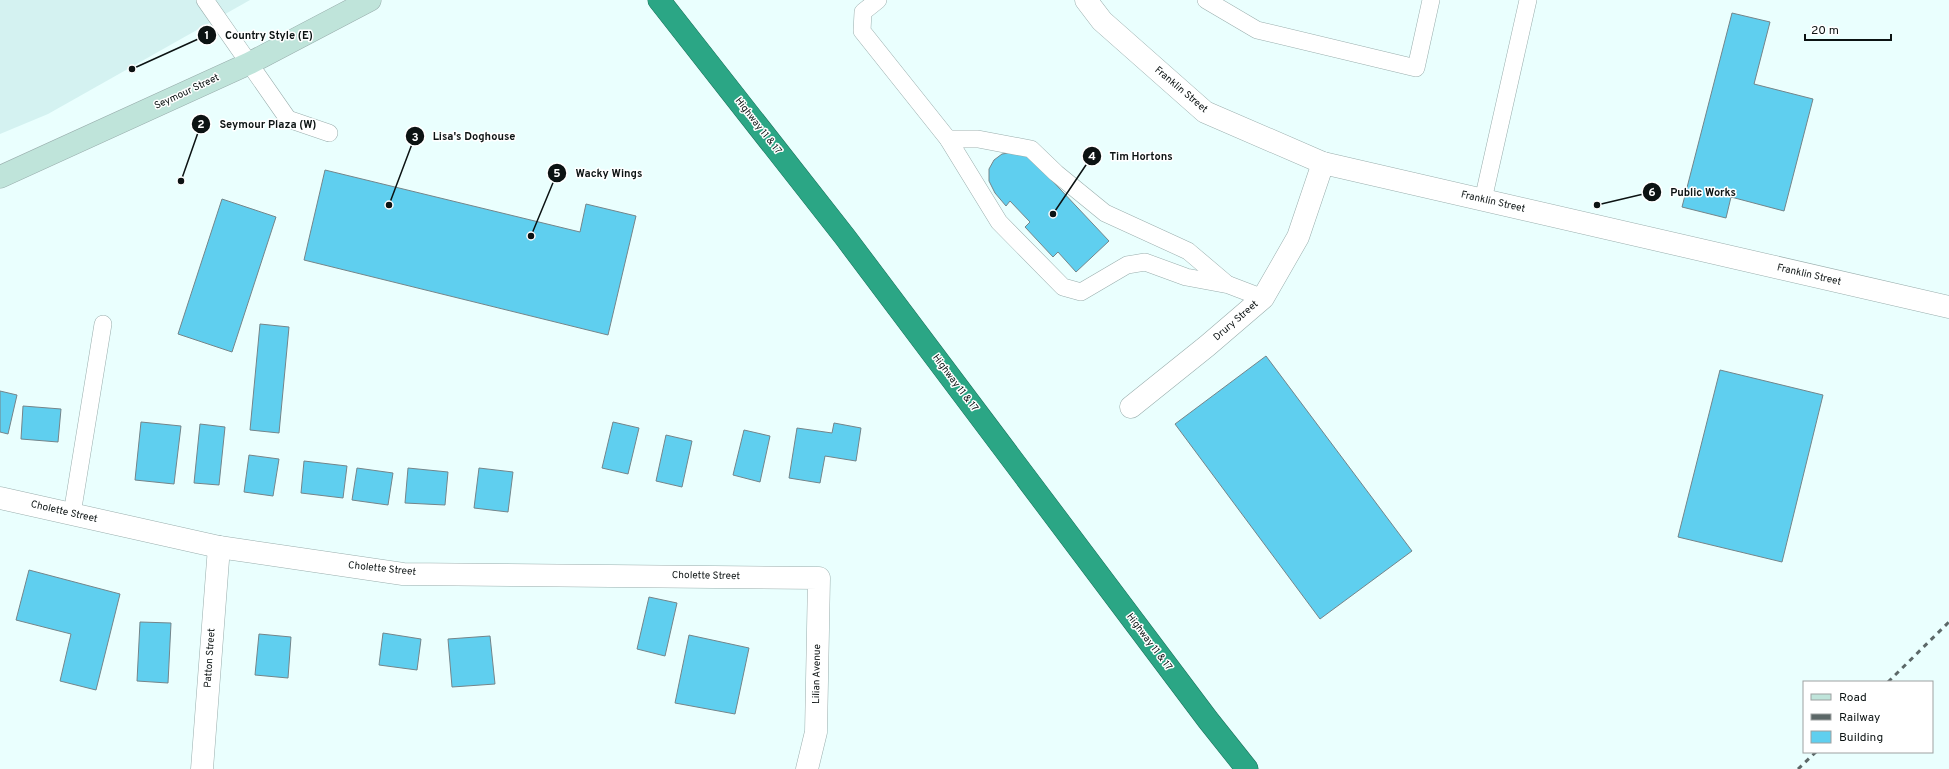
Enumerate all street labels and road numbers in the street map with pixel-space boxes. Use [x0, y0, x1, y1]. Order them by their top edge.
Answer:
street label: Franklin Street [1152, 64, 1210, 116]
street label: Seymour Street [153, 71, 222, 113]
street label: Highway 11 & 17 [732, 95, 784, 157]
street label: Franklin Street [1460, 188, 1527, 216]
street label: Franklin Street [1776, 261, 1843, 289]
street label: Drury Street [1211, 298, 1261, 344]
street label: Highway 11 & 17 [929, 352, 981, 414]
street label: Cholette Street [29, 498, 99, 526]
street label: Cholette Street [347, 559, 417, 579]
street label: Cholette Street [672, 569, 740, 583]
street label: Highway 11 & 17 [1123, 611, 1175, 673]
street label: Patton Street [201, 628, 219, 688]
street label: Lilian Avenue [810, 644, 824, 704]

